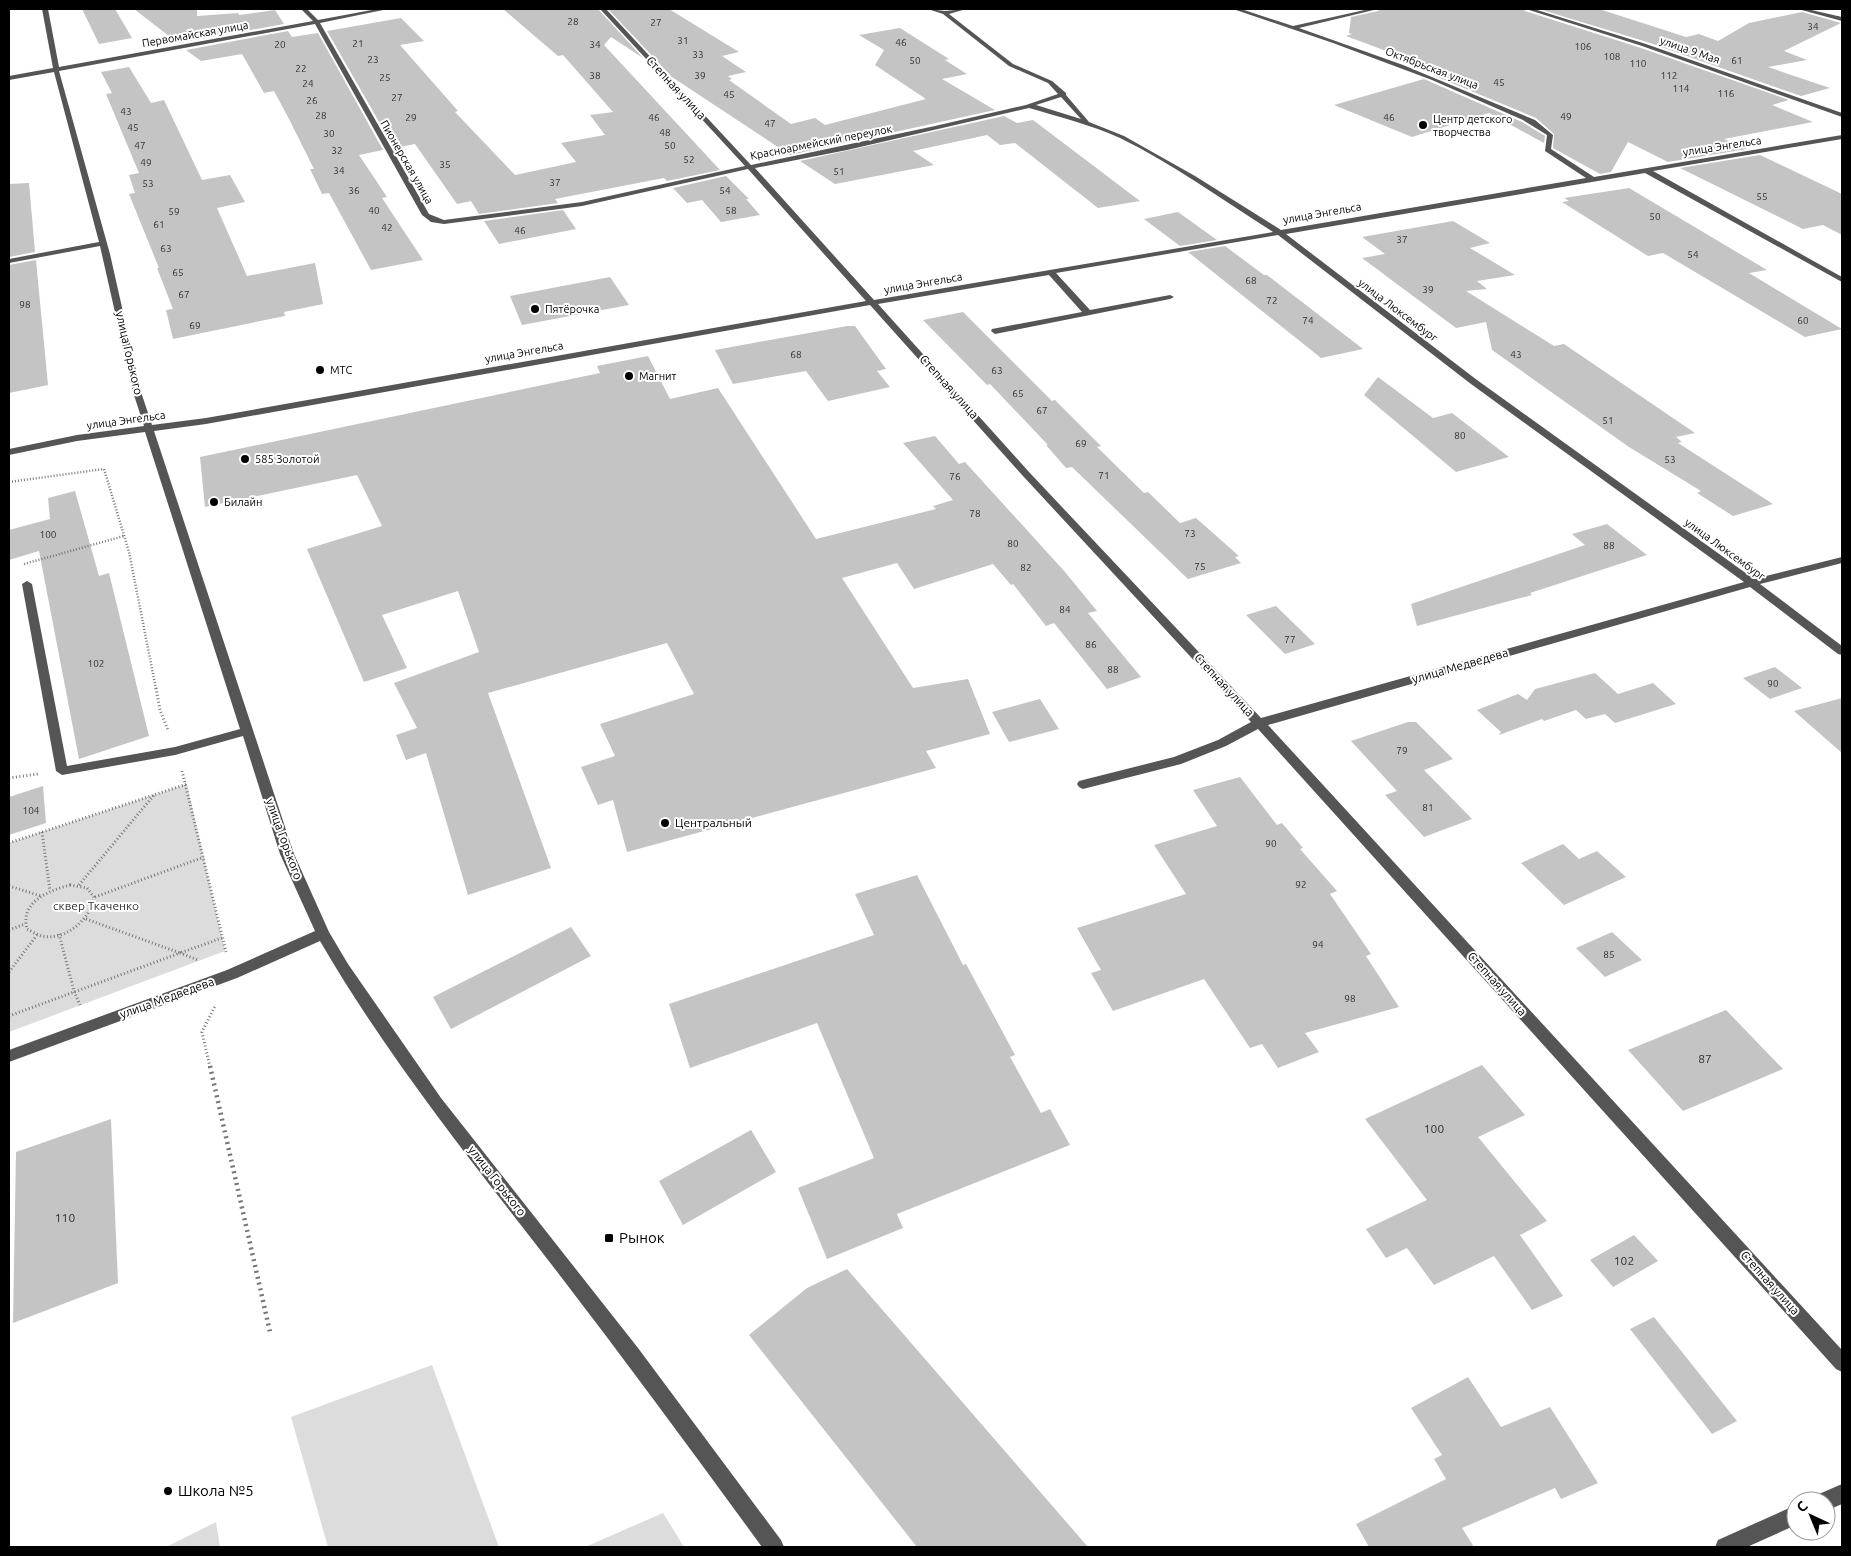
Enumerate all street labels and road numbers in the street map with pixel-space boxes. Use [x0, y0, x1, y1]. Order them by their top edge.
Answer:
street label: Первомайская улица [141, 19, 249, 49]
street label: улица 9 Мая [1659, 34, 1721, 66]
street label: Октябрьская улица [1384, 45, 1480, 91]
street label: Степная улица [644, 54, 709, 122]
street label: Пионерская улица [378, 118, 436, 206]
street label: Красноармейский переулок [749, 122, 893, 162]
street label: улица Энгельса [1682, 134, 1762, 158]
street label: улица Энгельса [1282, 200, 1362, 226]
street label: улица Энгельса [883, 270, 963, 296]
street label: улица Люксембург [1356, 276, 1440, 344]
street label: улица Горького [114, 310, 145, 396]
street label: улица Энгельса [484, 339, 564, 365]
street label: Степная улица [917, 352, 981, 421]
street label: улица Энгельса [86, 409, 166, 431]
street label: улица Люксембург [1683, 516, 1768, 582]
street label: улица Медведева [1410, 646, 1509, 685]
street label: Степная улица [1192, 651, 1257, 719]
street label: улица Горького [264, 796, 305, 881]
street label: Степная улица [1465, 949, 1529, 1018]
street label: улица Медведева [118, 974, 216, 1021]
street label: улица Горького [466, 1143, 529, 1218]
street label: Степная улица [1738, 1248, 1802, 1317]

